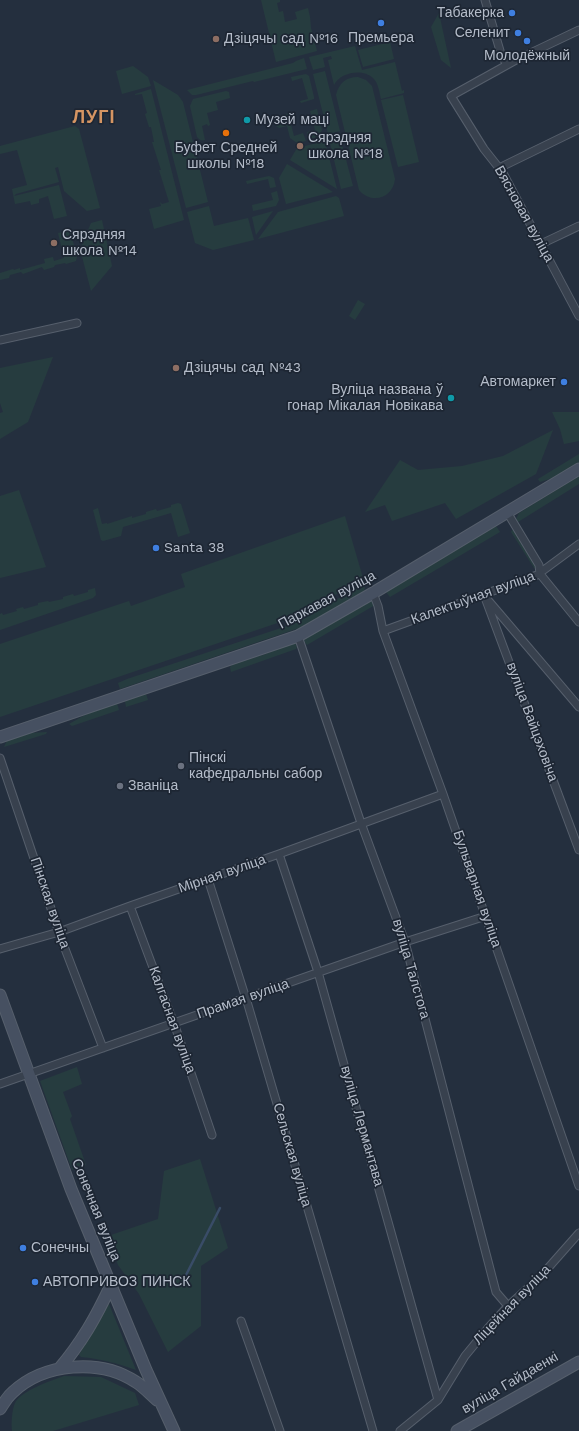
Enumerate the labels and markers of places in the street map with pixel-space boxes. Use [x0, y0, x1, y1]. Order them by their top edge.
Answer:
place label: Табакерка [437, 5, 504, 21]
marker: Табакерка [507, 8, 517, 18]
marker: Премьера [376, 18, 386, 28]
place label: Селенит [455, 25, 510, 41]
marker: Селенит [513, 28, 523, 38]
place label: Премьера [348, 30, 414, 46]
place label: Дзіцячы сад №16 [224, 31, 338, 47]
marker: Дзіцячы сад №16 [211, 34, 221, 44]
marker: Молодёжный [522, 36, 532, 46]
place label: Молодёжный [484, 48, 570, 64]
place label: Музей маці [255, 112, 329, 128]
marker: Музей маці [242, 115, 252, 125]
marker: Буфет Средней школы №18 [221, 128, 231, 138]
place label: Сярэдняя школа №18 [308, 130, 383, 162]
place label: Буфет Средней школы №18 [175, 140, 277, 172]
marker: Сярэдняя школа №18 [295, 141, 305, 151]
place label: Сярэдняя школа №14 [62, 227, 137, 260]
marker: Сярэдняя школа №14 [49, 238, 59, 248]
place label: Дзіцячы сад №43 [184, 360, 301, 376]
marker: Дзіцячы сад №43 [171, 363, 181, 373]
place label: Автомаркет [480, 374, 556, 390]
marker: Автомаркет [559, 377, 569, 387]
place label: Вуліца названа ў гонар Мікалая Новікава [287, 382, 443, 414]
marker: Вуліца названа ў гонар Мікалая Новікава [446, 393, 456, 403]
place label: Santa 38 [164, 540, 225, 556]
marker: Santa 38 [151, 543, 161, 553]
place label: Пінскі кафедральны сабор [189, 750, 322, 782]
marker: Пінскі кафедральны сабор [176, 761, 186, 771]
place label: Званіца [128, 778, 178, 794]
marker: Званіца [115, 781, 125, 791]
place label: Сонечны [31, 1240, 89, 1256]
marker: Сонечны [18, 1243, 28, 1253]
place label: АВТОПРИВОЗ ПИНСК [43, 1274, 191, 1290]
marker: АВТОПРИВОЗ ПИНСК [30, 1277, 40, 1287]

